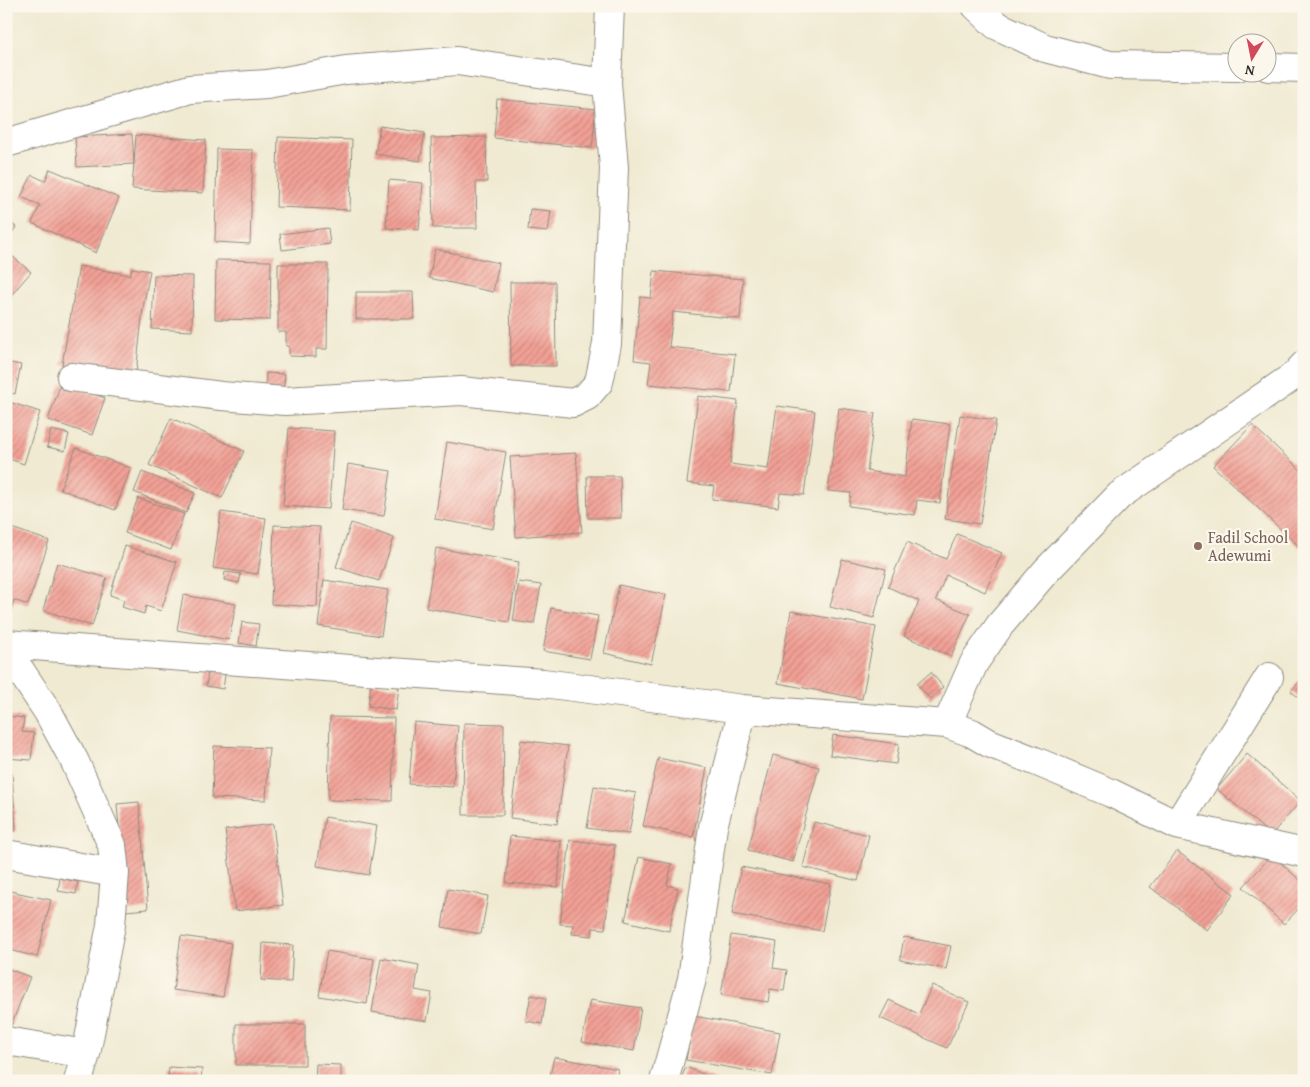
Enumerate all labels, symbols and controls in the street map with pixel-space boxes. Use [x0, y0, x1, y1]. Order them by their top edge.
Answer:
north arrow [1228, 32, 1278, 82]
text: N [1243, 60, 1256, 81]
place label: Fadil School Adewumi [1208, 525, 1289, 567]
marker: Fadil School Adewumi [1192, 540, 1204, 552]

